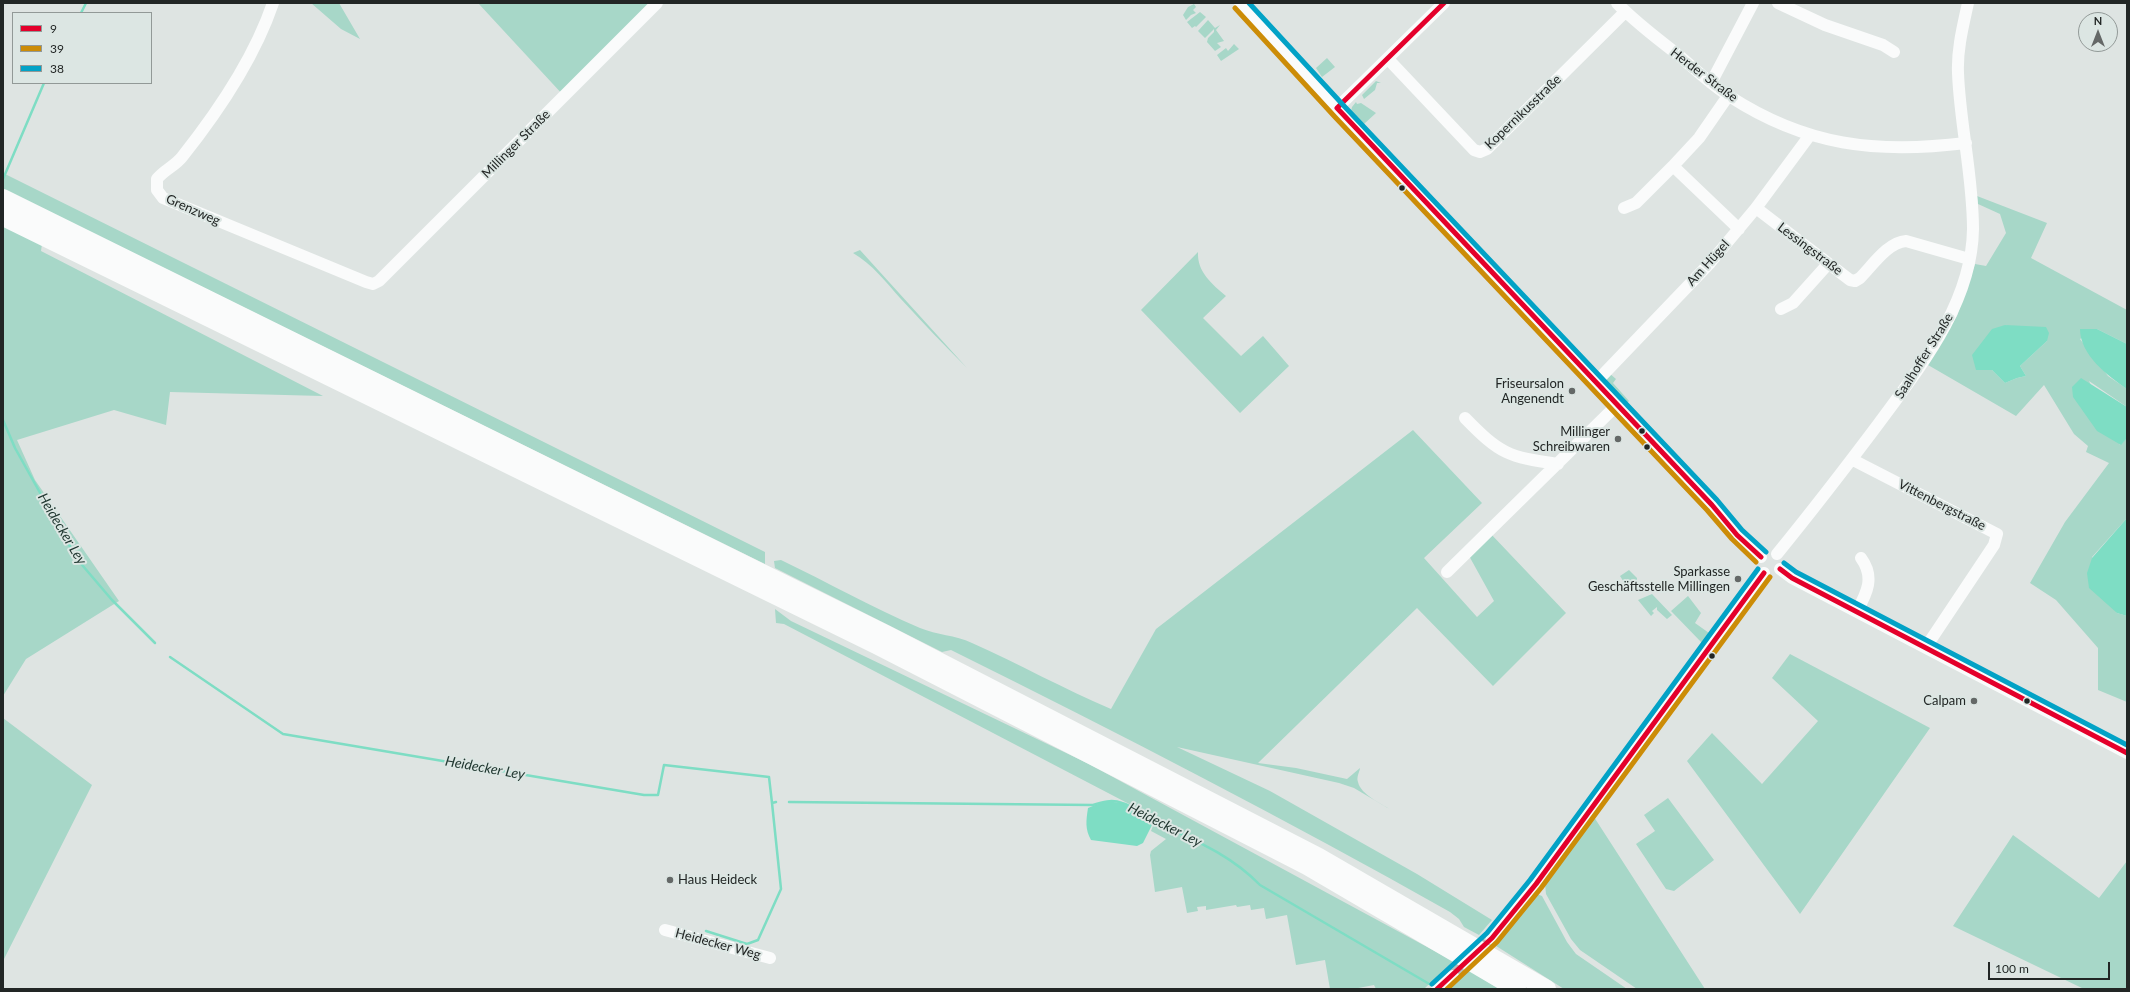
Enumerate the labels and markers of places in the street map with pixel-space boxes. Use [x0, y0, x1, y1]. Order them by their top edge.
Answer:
unlabelled marker [1397, 183, 1407, 193]
place label: Friseursalon Angenendt [1495, 376, 1564, 407]
marker: Friseursalon Angenendt [1567, 386, 1577, 396]
place label: Millinger Schreibwaren [1533, 424, 1610, 455]
unlabelled marker [1637, 426, 1647, 436]
marker: Millinger Schreibwaren [1613, 434, 1623, 444]
unlabelled marker [1642, 442, 1652, 452]
place label: Sparkasse Geschäftsstelle Millingen [1588, 564, 1730, 595]
marker: Sparkasse Geschäftsstelle Millingen [1733, 574, 1743, 584]
unlabelled marker [1707, 651, 1717, 661]
place label: Calpam [1923, 693, 1966, 709]
marker: Calpam [1969, 696, 1979, 706]
unlabelled marker [2022, 696, 2032, 706]
place label: Haus Heideck [678, 872, 757, 888]
marker: Haus Heideck [665, 875, 675, 885]

